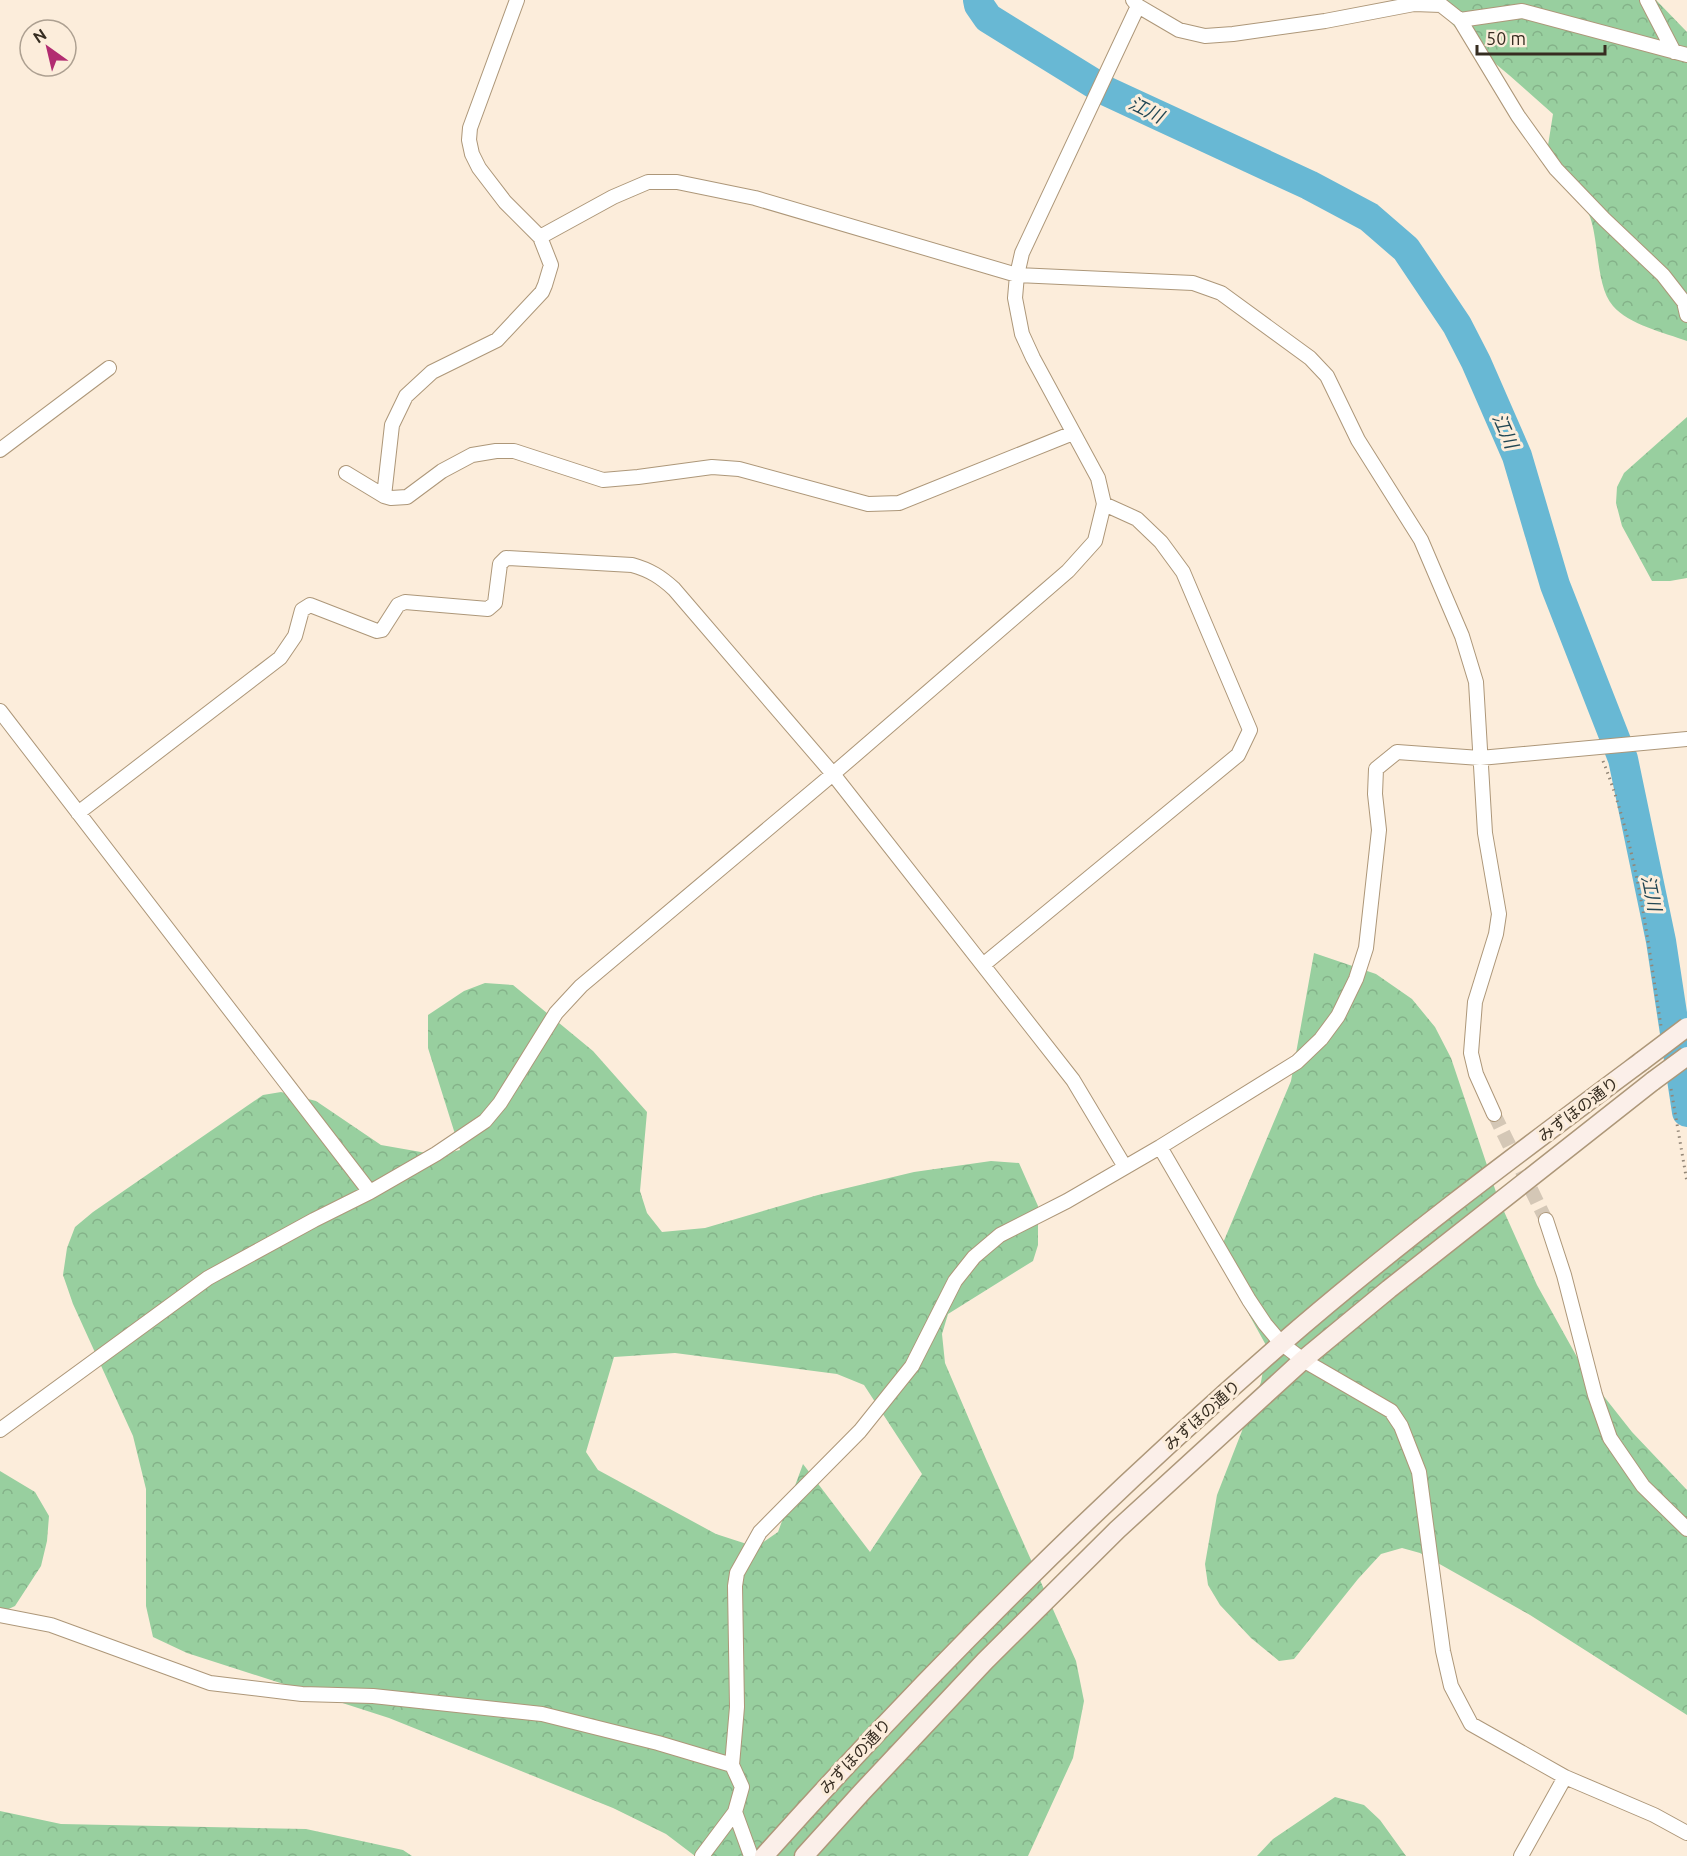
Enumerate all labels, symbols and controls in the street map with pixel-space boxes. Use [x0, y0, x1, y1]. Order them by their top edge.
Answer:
north arrow [18, 18, 78, 78]
scale bar [1477, 18, 1604, 56]
text: N [30, 25, 50, 46]
text: 50 m [1486, 28, 1526, 48]
water label: 江川 [1126, 92, 1169, 127]
water label: 江川 [1489, 410, 1523, 453]
water label: 江川 [1638, 873, 1666, 914]
street label: みずほの通り [1534, 1073, 1622, 1145]
street label: みずほの通り [1160, 1376, 1244, 1454]
street label: みずほの通り [816, 1715, 894, 1797]

